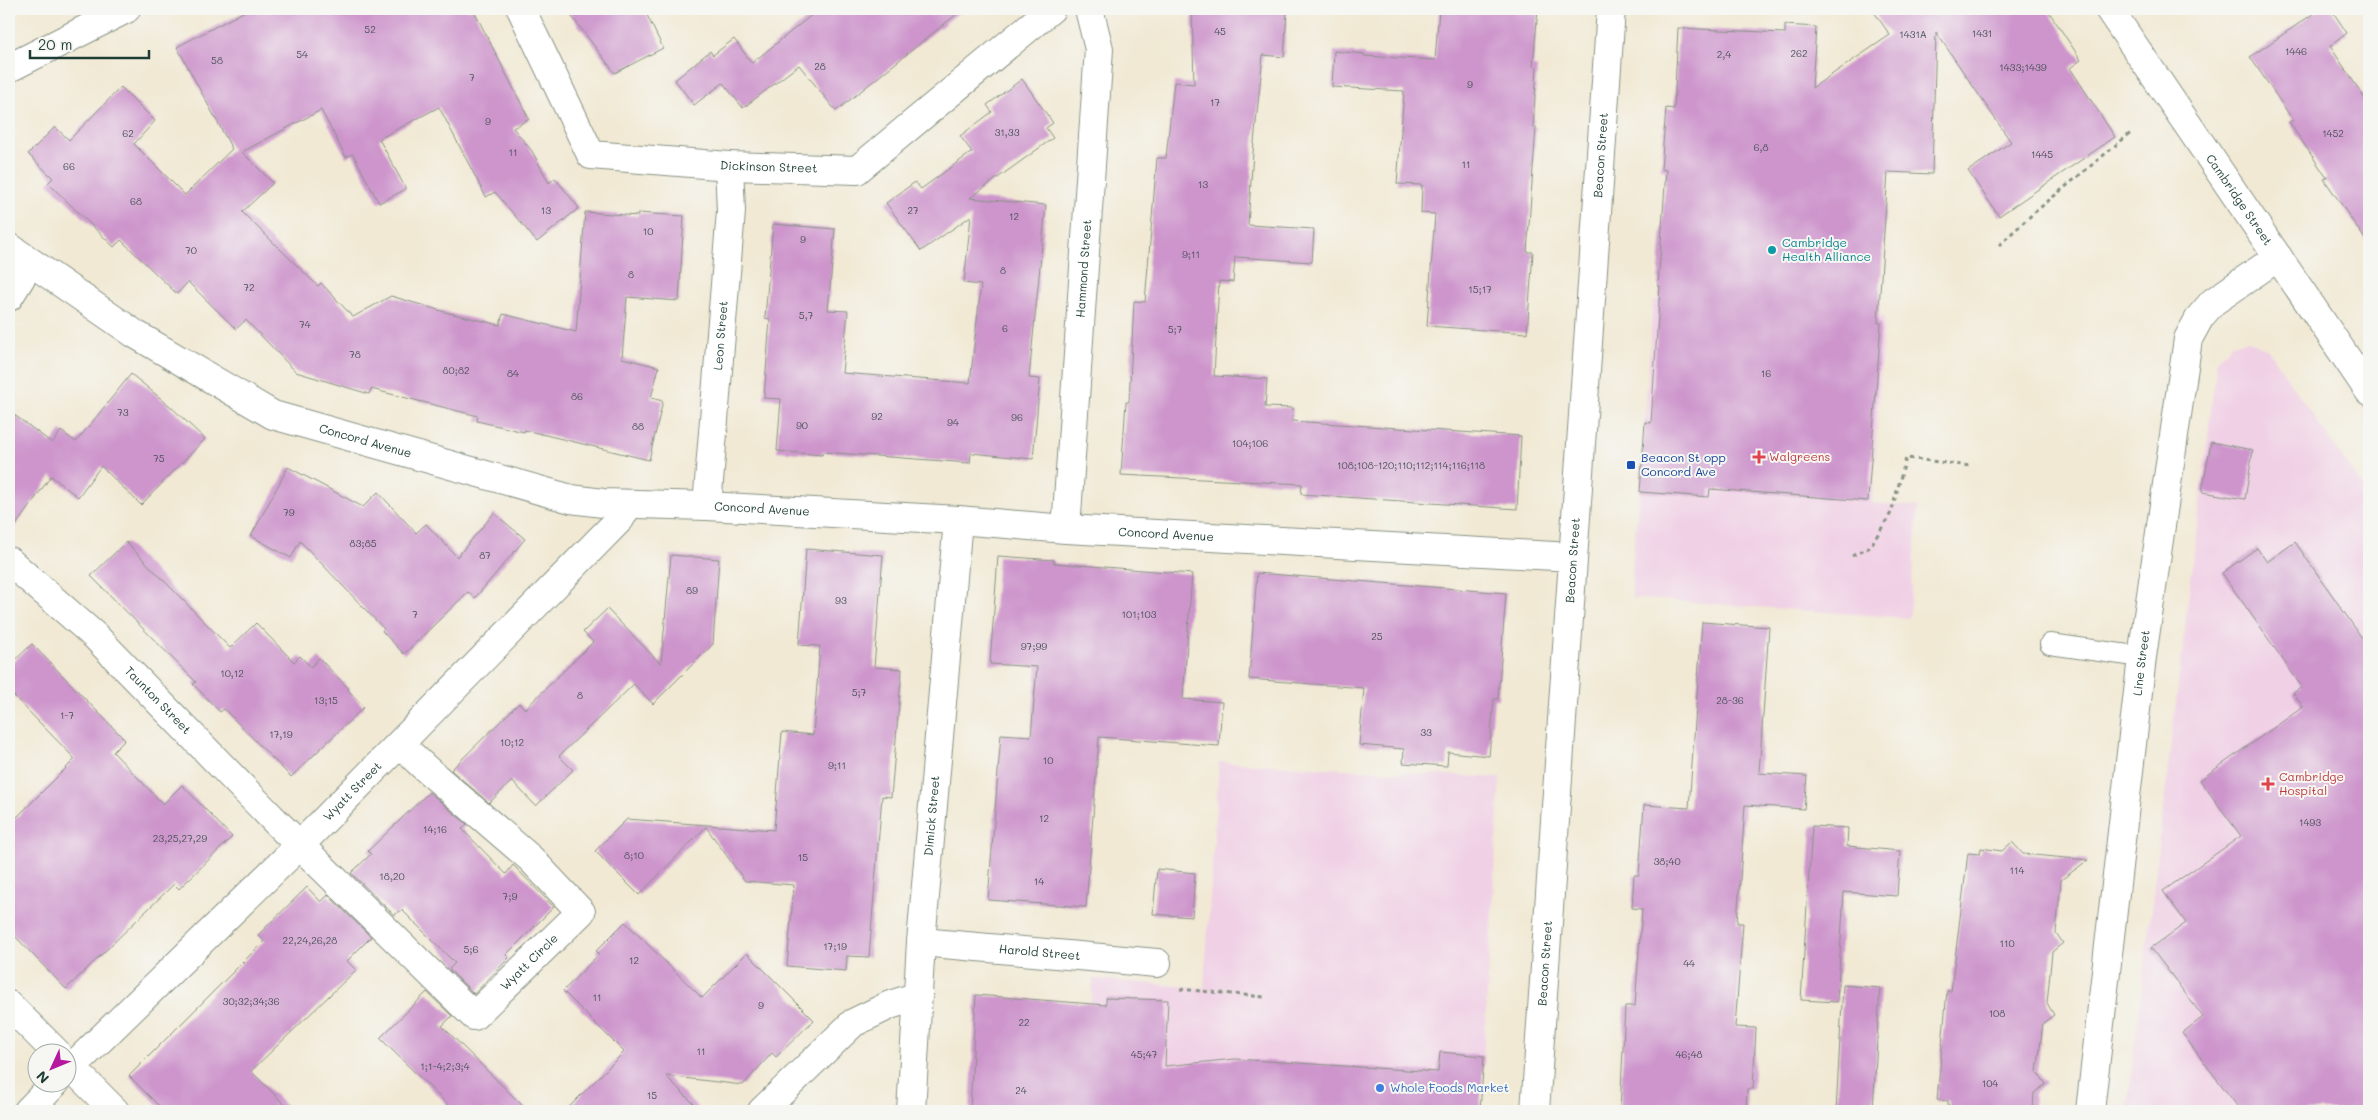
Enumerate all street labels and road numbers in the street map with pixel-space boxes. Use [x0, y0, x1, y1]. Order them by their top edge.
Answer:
street label: Beacon Street [1589, 112, 1611, 198]
street label: Cambridge Street [2203, 151, 2277, 248]
street label: Dickinson Street [719, 156, 818, 176]
street label: Hammond Street [1072, 219, 1094, 318]
street label: Leon Street [709, 300, 731, 371]
street label: Concord Avenue [317, 419, 414, 461]
street label: Concord Avenue [714, 497, 810, 519]
street label: Beacon Street [1561, 517, 1583, 603]
street label: Concord Avenue [1118, 523, 1214, 544]
street label: Line Street [2129, 629, 2153, 697]
street label: Taunton Street [122, 662, 195, 737]
street label: Wyatt Street [319, 758, 385, 824]
street label: Dimick Street [920, 775, 943, 857]
street label: Beacon Street [1533, 920, 1555, 1006]
street label: Wyatt Circle [496, 930, 561, 993]
street label: Harold Street [998, 940, 1081, 963]

